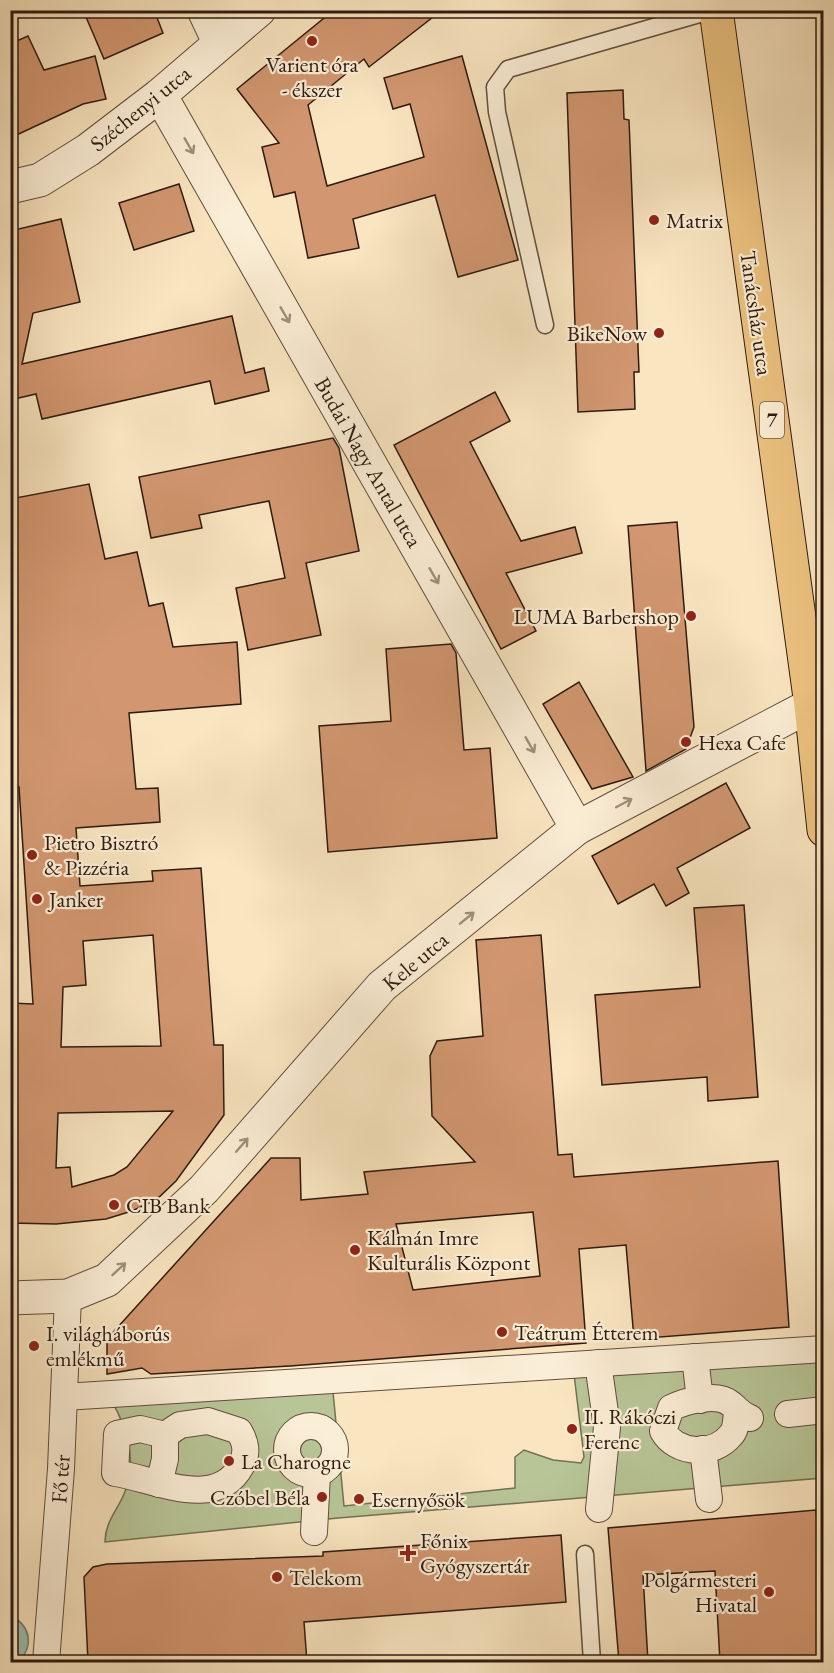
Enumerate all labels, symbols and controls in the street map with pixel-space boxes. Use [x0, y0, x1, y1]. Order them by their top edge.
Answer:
marker: Varient óra - ékszer [305, 34, 319, 48]
place label: Varient óra - ékszer [266, 50, 359, 104]
street label: Széchenyi utca [84, 59, 197, 158]
one-way arrow [183, 137, 195, 154]
place label: Matrix [666, 206, 724, 235]
marker: Matrix [647, 213, 661, 227]
street label: Tanácsház utca [733, 249, 780, 378]
one-way arrow [279, 306, 291, 323]
place label: BikeNow [567, 319, 648, 348]
marker: BikeNow [652, 326, 666, 340]
street label: Budai Nagy Antal utca [308, 372, 429, 553]
road number: 7 [760, 402, 784, 438]
one-way arrow [428, 567, 440, 584]
place label: LUMA Barbershop [513, 602, 679, 631]
marker: LUMA Barbershop [684, 609, 698, 623]
place label: Hexa Cafe [698, 728, 786, 757]
marker: Hexa Cafe [679, 735, 693, 749]
one-way arrow [524, 736, 536, 753]
one-way arrow [615, 797, 633, 809]
place label: Pietro Bisztró & Pizzéria [44, 828, 159, 882]
marker: Pietro Bisztró & Pizzéria [25, 848, 39, 862]
place label: Janker [47, 885, 104, 914]
marker: Janker [30, 892, 44, 906]
one-way arrow [459, 911, 475, 924]
street label: Kele utca [376, 925, 455, 997]
one-way arrow [235, 1138, 249, 1153]
place label: CIB Bank [126, 1191, 211, 1220]
marker: CIB Bank [107, 1198, 121, 1212]
place label: Kálmán Imre Kulturális Központ [367, 1223, 530, 1277]
marker: Kálmán Imre Kulturális Központ [348, 1243, 362, 1257]
one-way arrow [112, 1262, 127, 1276]
place label: Teátrum Étterem [514, 1318, 659, 1347]
place label: I. világháborús emlékmű [46, 1319, 170, 1373]
marker: Teátrum Étterem [495, 1325, 509, 1339]
marker: I. világháborús emlékmű [27, 1339, 41, 1353]
place label: II. Rákóczi Ferenc [584, 1402, 676, 1456]
marker: II. Rákóczi Ferenc [565, 1422, 579, 1436]
place label: La Charogne [241, 1447, 351, 1476]
street label: Fő tér [44, 1453, 77, 1504]
marker: La Charogne [222, 1454, 236, 1468]
place label: Czóbel Béla [210, 1483, 310, 1512]
place label: Esernyősök [371, 1485, 466, 1514]
marker: Czóbel Béla [315, 1490, 329, 1504]
marker: Esernyősök [352, 1492, 366, 1506]
place label: Főnix Gyógyszertár [420, 1526, 530, 1580]
marker: Főnix Gyógyszertár [401, 1546, 415, 1560]
place label: Telekom [289, 1563, 362, 1592]
place label: Polgármesteri Hivatal [643, 1565, 757, 1619]
marker: Telekom [270, 1570, 284, 1584]
marker: Polgármesteri Hivatal [762, 1585, 776, 1599]

